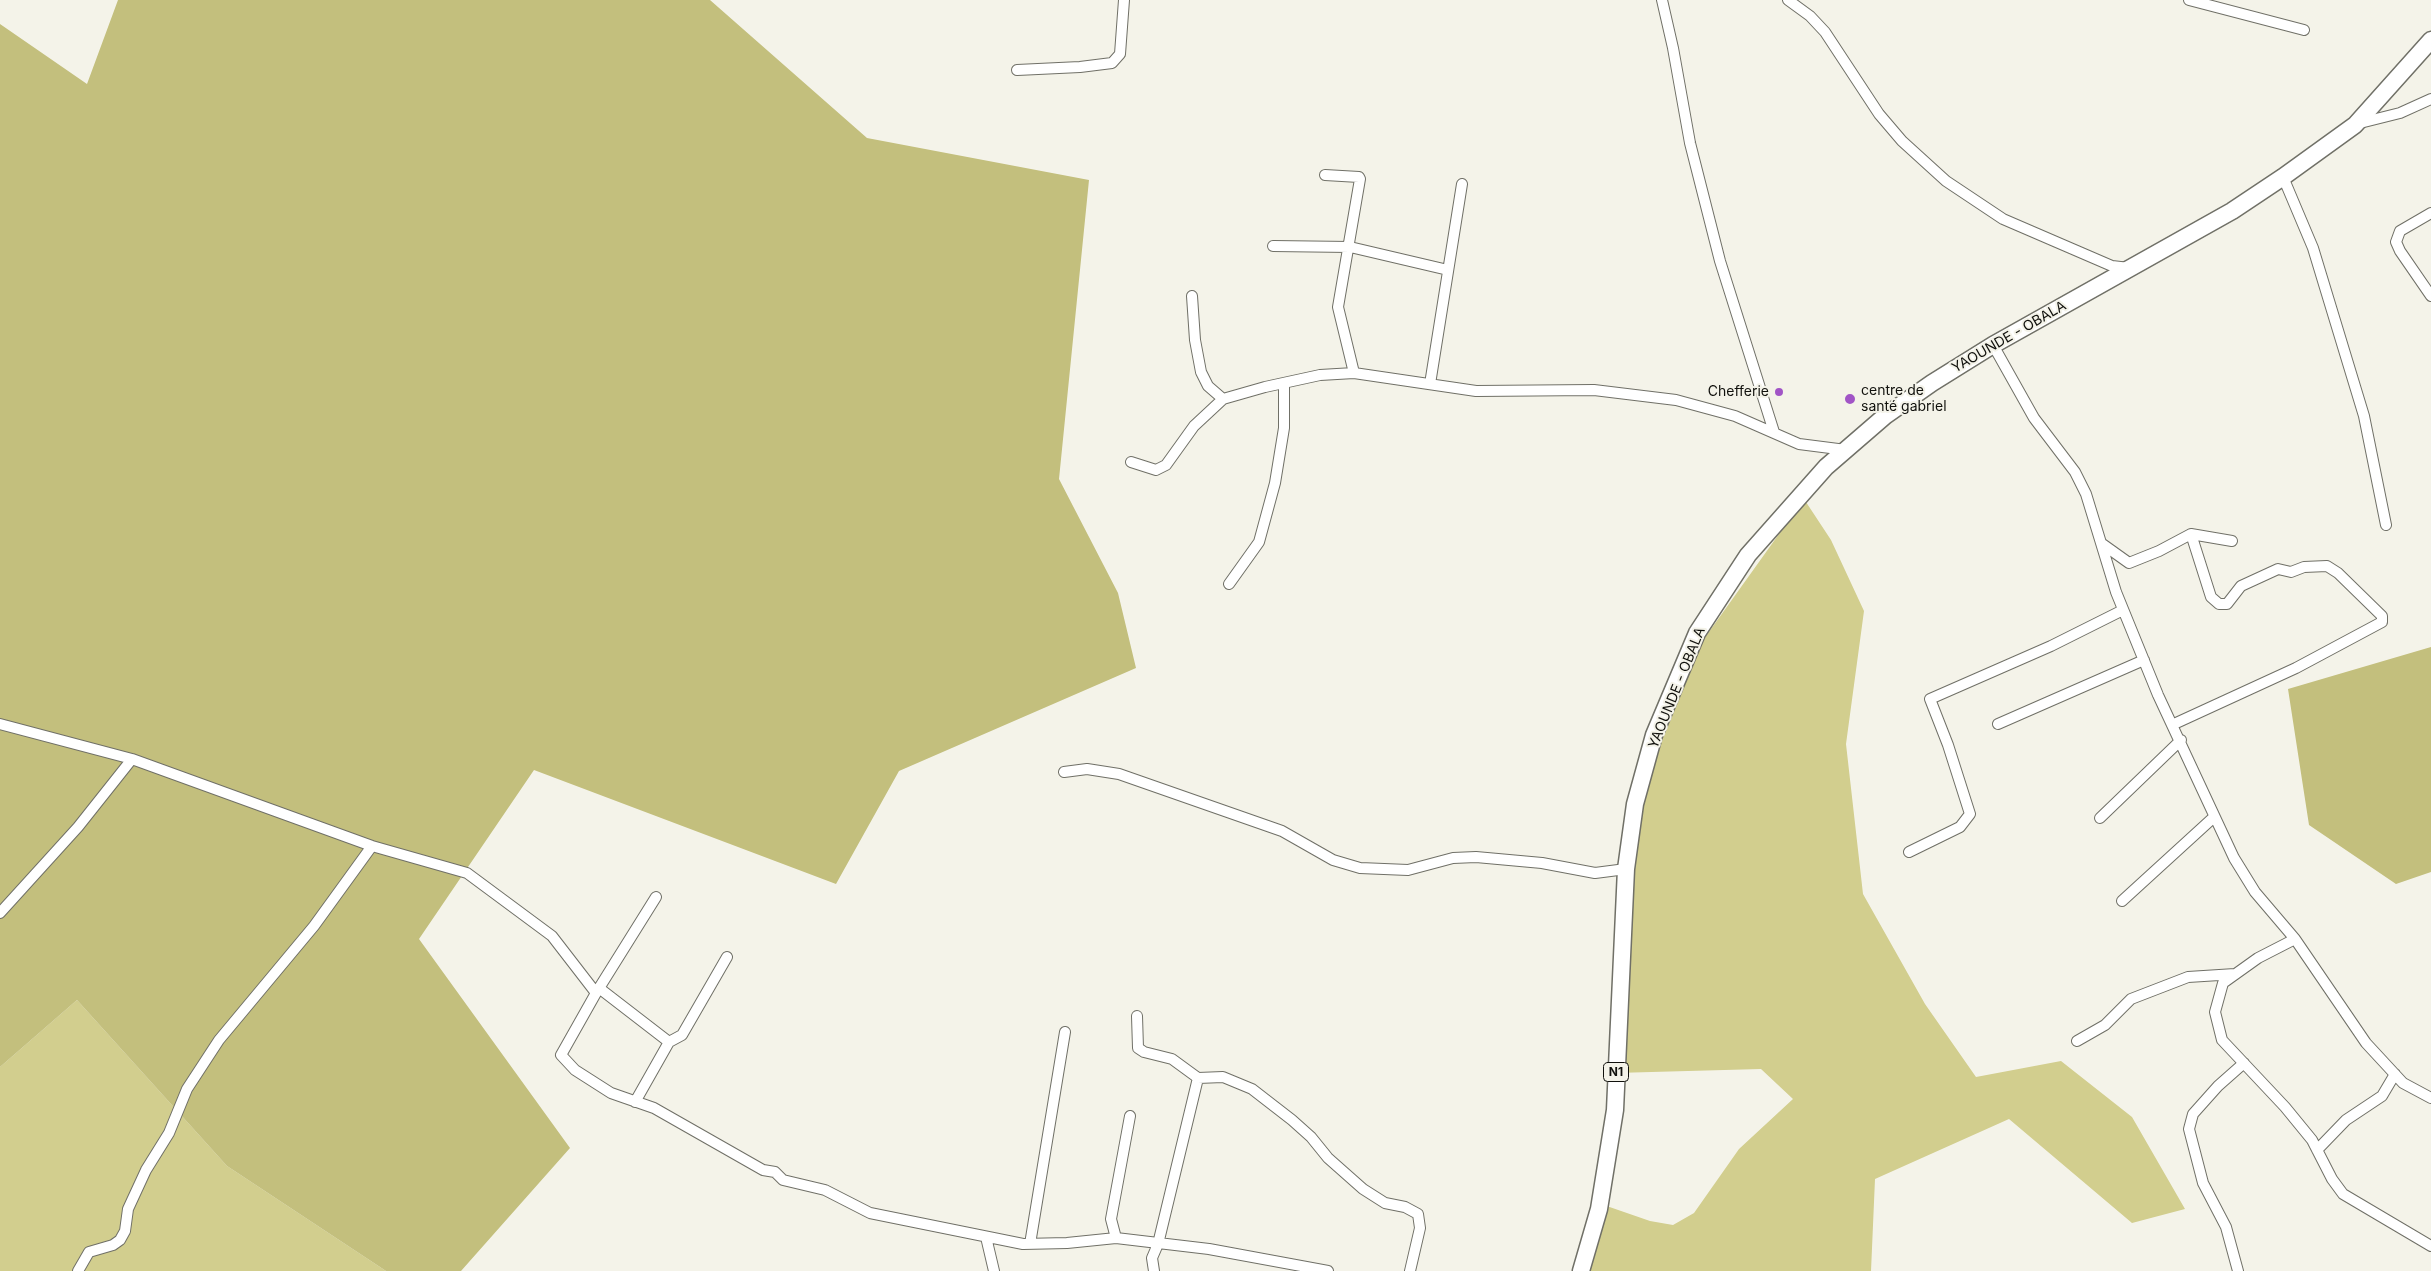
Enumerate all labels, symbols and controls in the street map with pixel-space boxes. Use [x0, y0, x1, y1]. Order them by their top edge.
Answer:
street label: YAOUNDE - OBALA [1949, 297, 2069, 377]
place label: centre de santé gabriel [1861, 383, 1947, 416]
place label: Chefferie [1708, 384, 1769, 400]
marker: Chefferie [1773, 386, 1785, 398]
marker: centre de santé gabriel [1843, 392, 1857, 406]
street label: YAOUNDE - OBALA [1645, 625, 1709, 751]
road number: N1 [1604, 1062, 1628, 1082]

